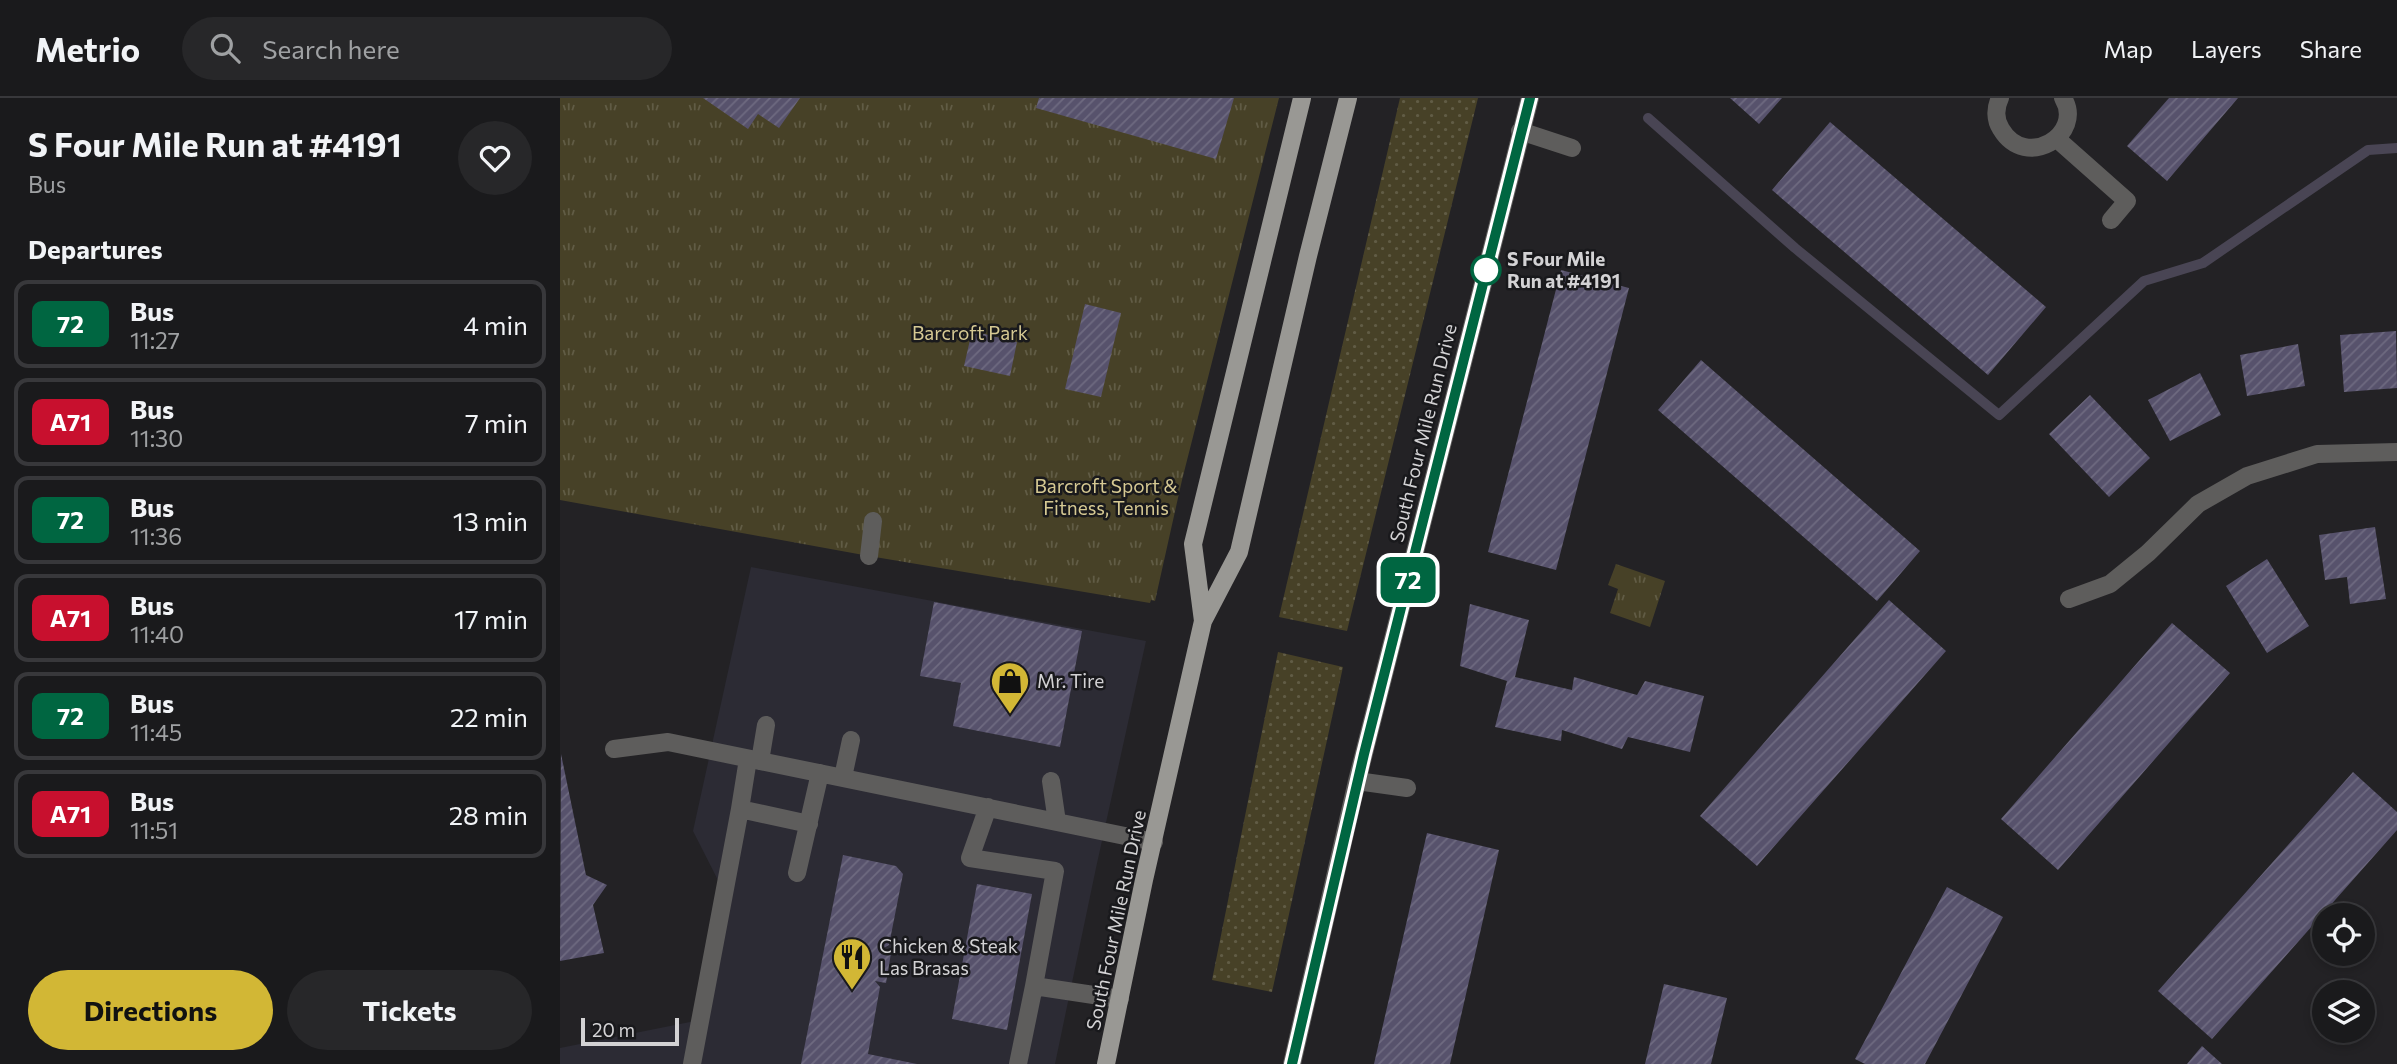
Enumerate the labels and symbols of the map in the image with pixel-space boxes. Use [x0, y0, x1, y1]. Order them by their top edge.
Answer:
place label: S Four Mile Run at #4191 [1507, 247, 1620, 292]
marker: S Four Mile Run at #4191 [1471, 255, 1501, 285]
park label: Barcroft Park [912, 321, 1028, 344]
street label: South Four Mile Run Drive [1384, 321, 1461, 544]
park label: Barcroft Sport & Fitness, Tennis [1035, 474, 1178, 519]
line badge: 72 [1376, 557, 1440, 603]
shop icon: Mr. Tire [989, 660, 1031, 715]
place label: Mr. Tire [1037, 669, 1104, 692]
street label: South Four Mile Run Drive [1081, 808, 1150, 1032]
place label: Chicken & Steak Las Brasas [879, 934, 1018, 979]
restaurant icon: Chicken & Steak Las Brasas [831, 936, 873, 991]
scale bar [581, 1015, 679, 1047]

